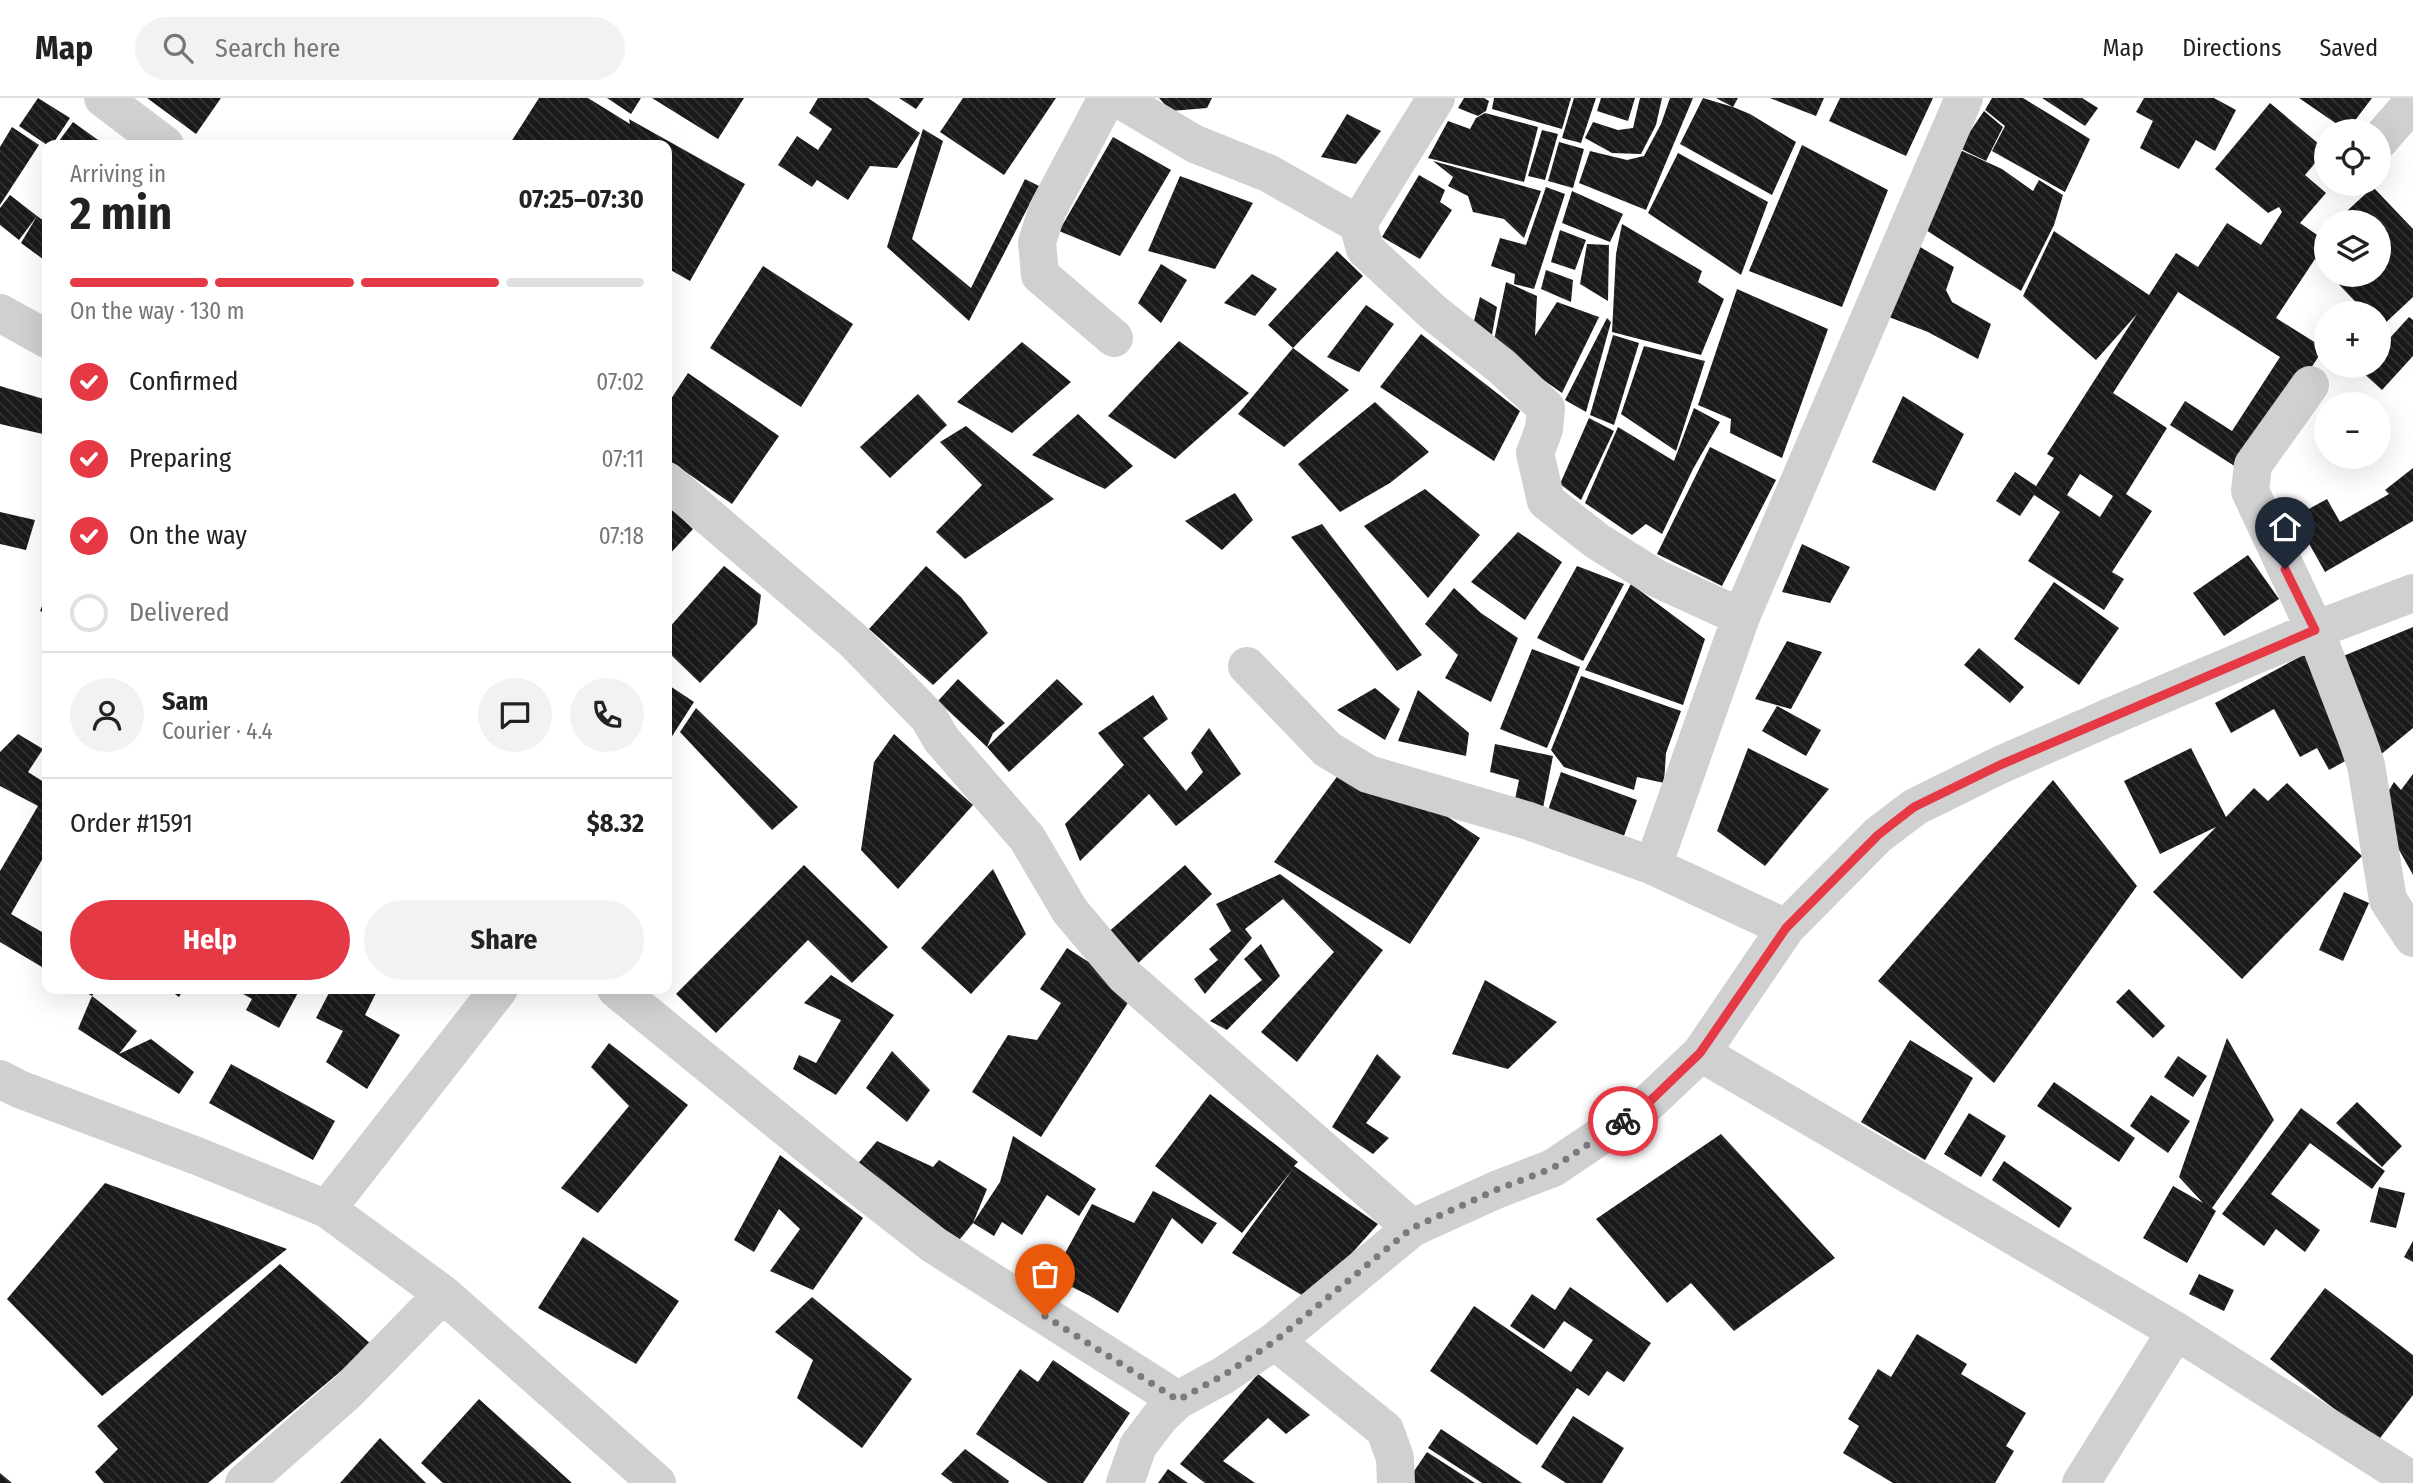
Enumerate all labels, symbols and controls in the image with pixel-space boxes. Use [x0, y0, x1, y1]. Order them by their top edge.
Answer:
search box [135, 17, 625, 80]
text: Map [35, 28, 93, 68]
icon: search [159, 29, 197, 67]
text: Search here [215, 33, 340, 64]
text: Map [2103, 34, 2144, 62]
text: Directions [2182, 34, 2281, 62]
text: Saved [2319, 34, 2378, 62]
map controls [2314, 119, 2391, 469]
button: locate [2314, 119, 2391, 196]
text: Arriving in [70, 160, 166, 188]
text: 07:25–07:30 [518, 184, 644, 215]
text: 2 min [70, 186, 172, 241]
button: layers [2314, 210, 2391, 287]
text: On the way · 130 m [70, 297, 244, 325]
button: + [2314, 301, 2391, 378]
icon: check [70, 363, 108, 401]
text: Confirmed [129, 366, 239, 397]
text: 07:02 [596, 368, 644, 396]
button: − [2314, 392, 2391, 469]
icon: check [70, 440, 108, 478]
text: Preparing [129, 443, 231, 474]
text: 07:11 [602, 445, 644, 473]
pin [2255, 497, 2315, 569]
icon: home [2266, 508, 2304, 546]
icon: check [70, 517, 108, 555]
text: On the way [129, 520, 247, 551]
text: 07:18 [599, 522, 644, 550]
text: Delivered [129, 597, 230, 628]
button: person [70, 678, 144, 752]
button: chat [478, 678, 552, 752]
button: phone [570, 678, 644, 752]
text: Sam [162, 686, 208, 717]
text: Courier · 4.4 [162, 717, 273, 745]
text: Order #1591 [70, 808, 193, 839]
text: $8.32 [587, 808, 644, 839]
button: Help [70, 900, 350, 980]
button: Share [364, 900, 644, 980]
courier [1588, 1086, 1658, 1156]
icon: bike [1604, 1102, 1642, 1140]
pin [1015, 1244, 1075, 1316]
icon: bag [1026, 1255, 1064, 1293]

